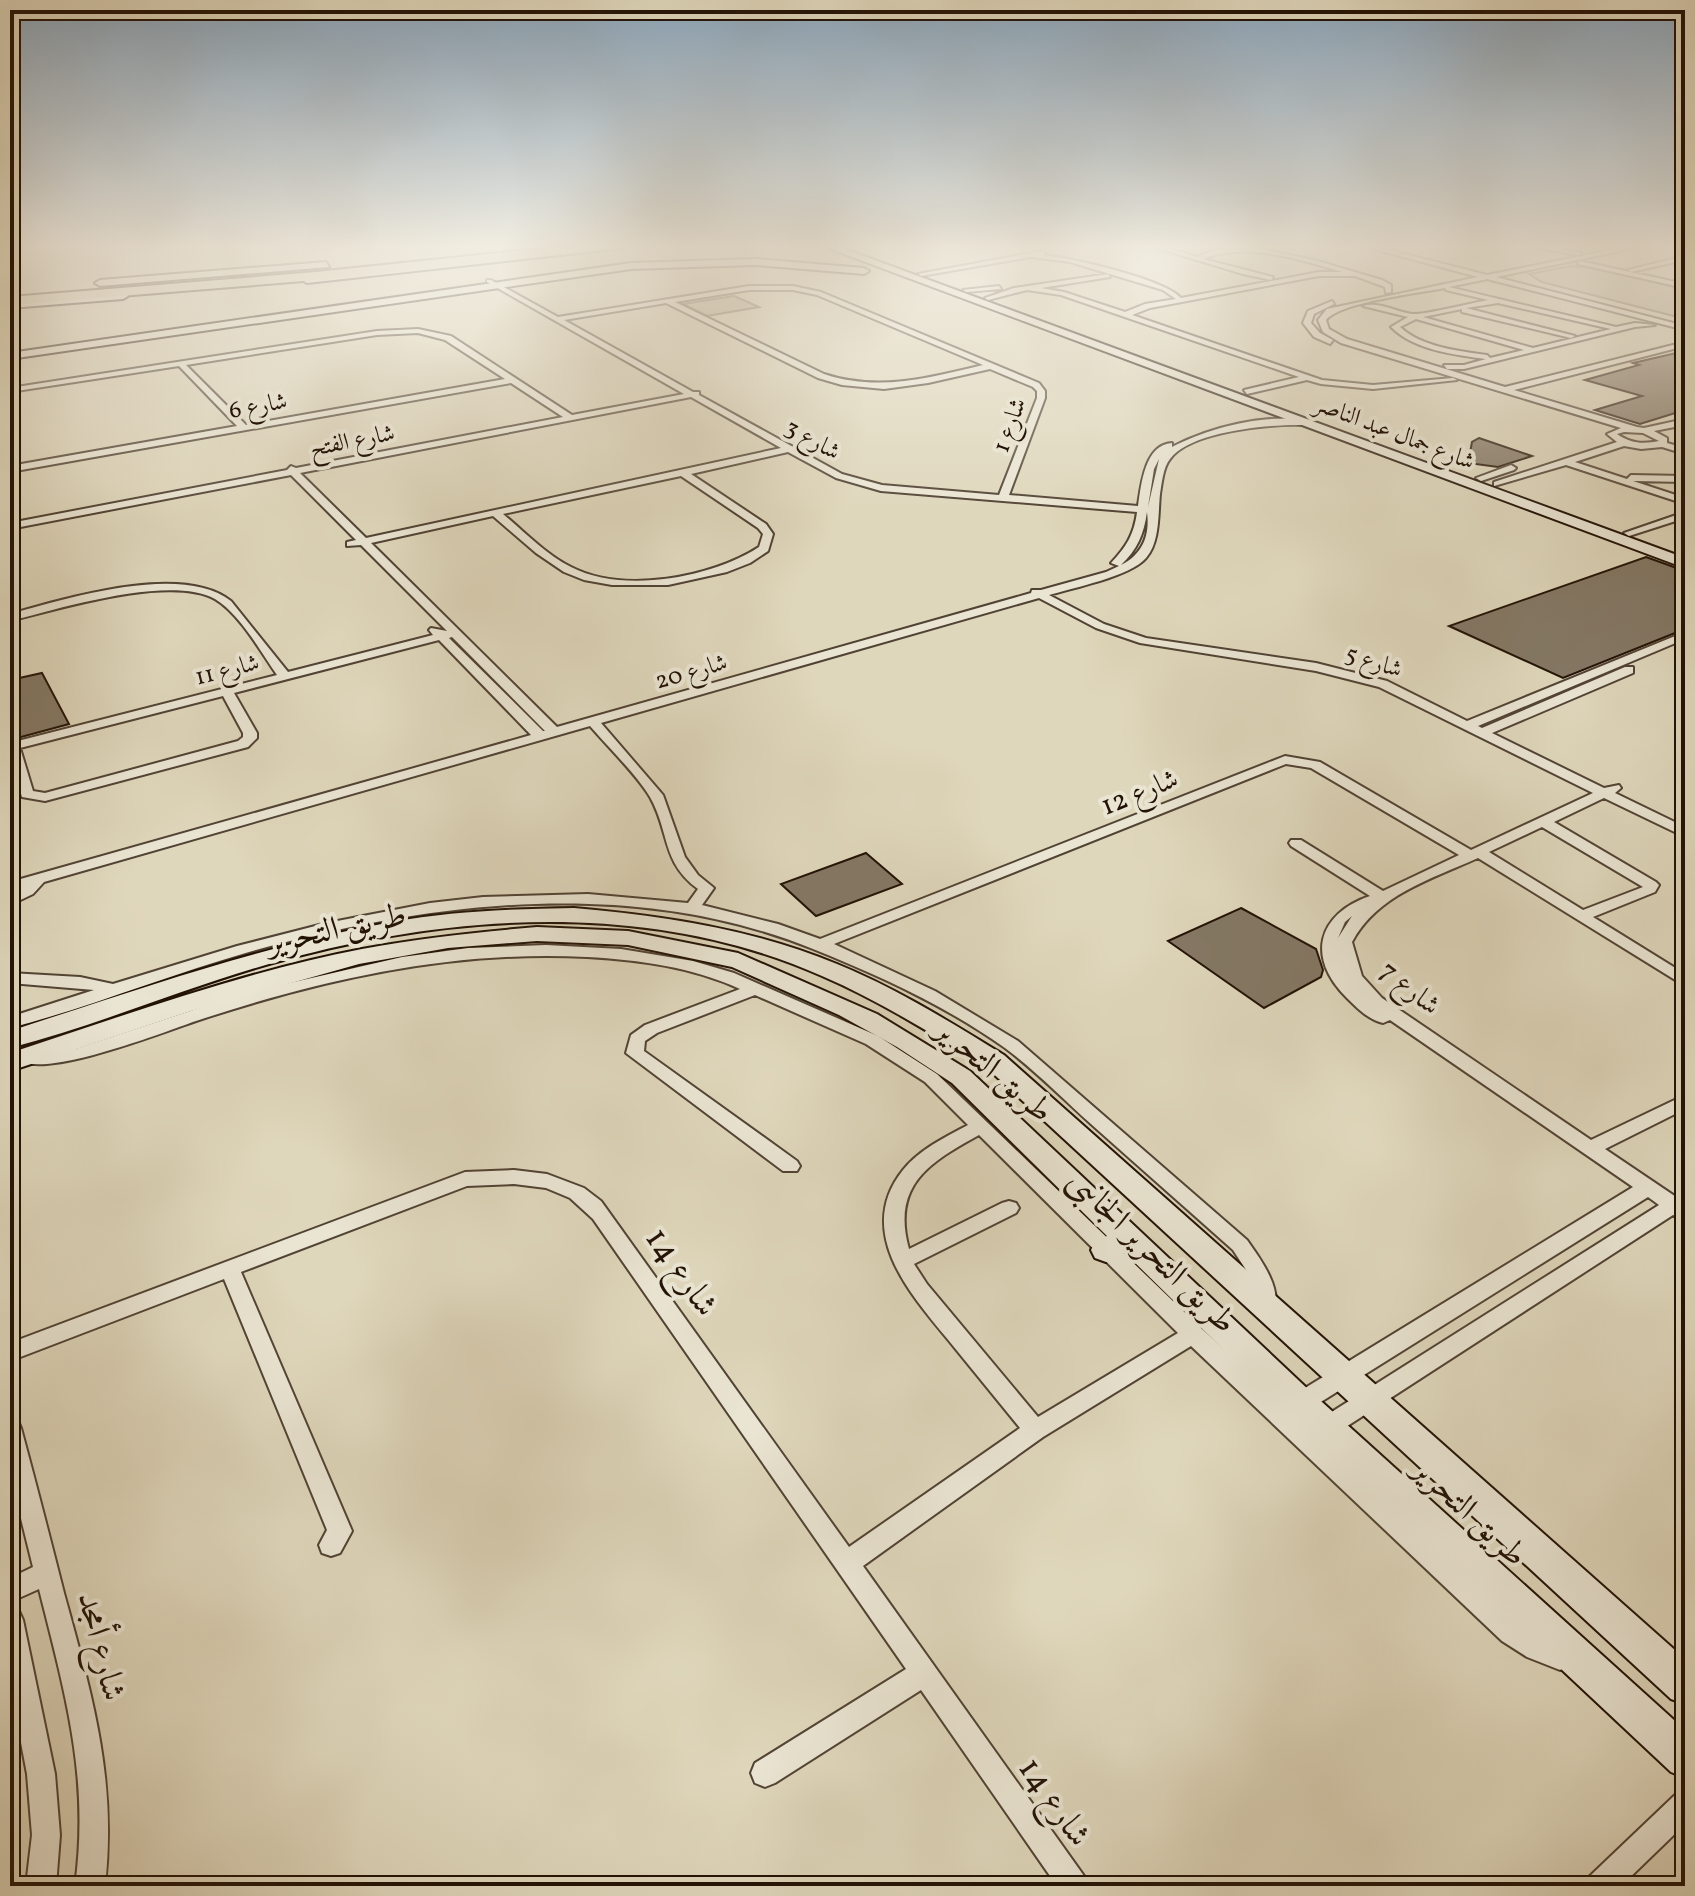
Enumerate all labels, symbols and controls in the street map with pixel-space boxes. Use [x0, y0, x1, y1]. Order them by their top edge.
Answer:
street label: شارع 6 [227, 385, 290, 430]
street label: شارع جمال عبد الناصر [1306, 387, 1479, 481]
street label: شارع 1 [985, 394, 1037, 458]
street label: شارع 3 [778, 412, 846, 471]
street label: شارع الفتح [307, 417, 398, 469]
street label: شارع 5 [1340, 638, 1406, 689]
street label: شارع 20 [652, 646, 732, 700]
street label: شارع 11 [192, 647, 263, 696]
street label: شارع 12 [1095, 760, 1185, 828]
street label: طريق التحرير [259, 893, 411, 969]
street label: شارع 7 [1370, 952, 1448, 1027]
street label: طريق التحرير [921, 1006, 1062, 1135]
street label: طريق التحرير الجانبى [1055, 1159, 1246, 1346]
street label: شارع 14 [631, 1219, 728, 1328]
street label: طريق التحرير [1398, 1446, 1537, 1579]
street label: شارع أمجد [62, 1587, 139, 1707]
street label: شارع 14 [1004, 1749, 1101, 1858]

